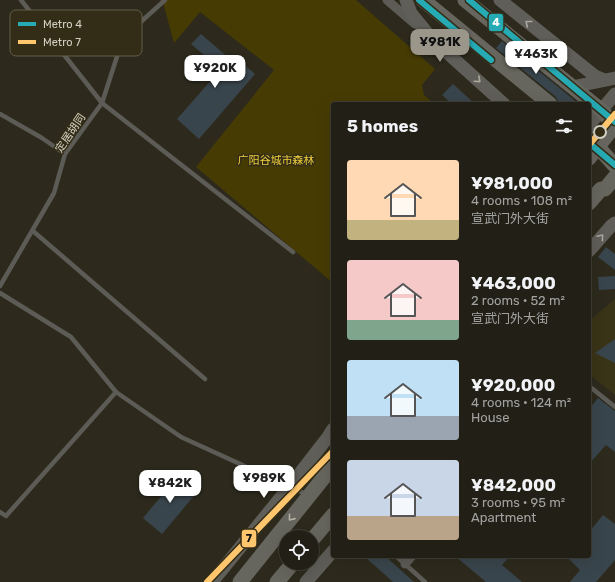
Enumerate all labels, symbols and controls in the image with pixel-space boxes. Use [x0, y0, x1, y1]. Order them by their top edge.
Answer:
legend [10, 10, 142, 56]
line badge: 4 [488, 13, 504, 32]
text: 4 [492, 16, 500, 29]
text: Metro 4 [43, 18, 82, 31]
one-way arrow [526, 21, 533, 28]
pin: ¥981K [412, 29, 468, 63]
text: ¥981K [419, 34, 461, 49]
text: Metro 7 [43, 36, 81, 49]
pin: ¥463K [508, 41, 564, 75]
text: ¥463K [514, 46, 558, 61]
pin: ¥920K [187, 55, 243, 89]
text: ¥920K [193, 60, 237, 75]
one-way arrow [473, 76, 481, 83]
street label: 定居胡同 [53, 111, 88, 155]
icon: filters [553, 115, 575, 137]
text: 5 homes [347, 116, 418, 136]
unlabelled marker [593, 125, 607, 139]
park label: 广阳谷城市森林 [238, 154, 315, 167]
text: ¥981,000 [471, 173, 553, 193]
icon: home [379, 176, 427, 224]
text: 4 rooms · 108 m² [471, 193, 572, 208]
text: 宣武门外大街 [471, 211, 549, 226]
one-way arrow [597, 234, 604, 241]
text: ¥463,000 [471, 273, 556, 293]
icon: home [379, 276, 427, 324]
text: 2 rooms · 52 m² [471, 293, 565, 308]
text: 宣武门外大街 [471, 311, 549, 326]
text: ¥920,000 [471, 375, 555, 395]
icon: home [379, 376, 427, 424]
text: 4 rooms · 124 m² [471, 395, 571, 410]
text: House [471, 410, 509, 425]
pin: ¥989K [236, 465, 292, 499]
pin: ¥842K [142, 470, 198, 504]
text: ¥989K [242, 470, 286, 485]
text: ¥842K [148, 475, 192, 490]
text: ¥842,000 [471, 475, 556, 495]
icon: home [379, 476, 427, 524]
text: 3 rooms · 95 m² [471, 495, 565, 510]
text: Apartment [471, 510, 536, 525]
one-way arrow [289, 513, 296, 521]
line badge: 7 [241, 529, 257, 548]
map controls [279, 530, 319, 570]
button: locate [279, 530, 319, 570]
text: 7 [246, 532, 253, 545]

